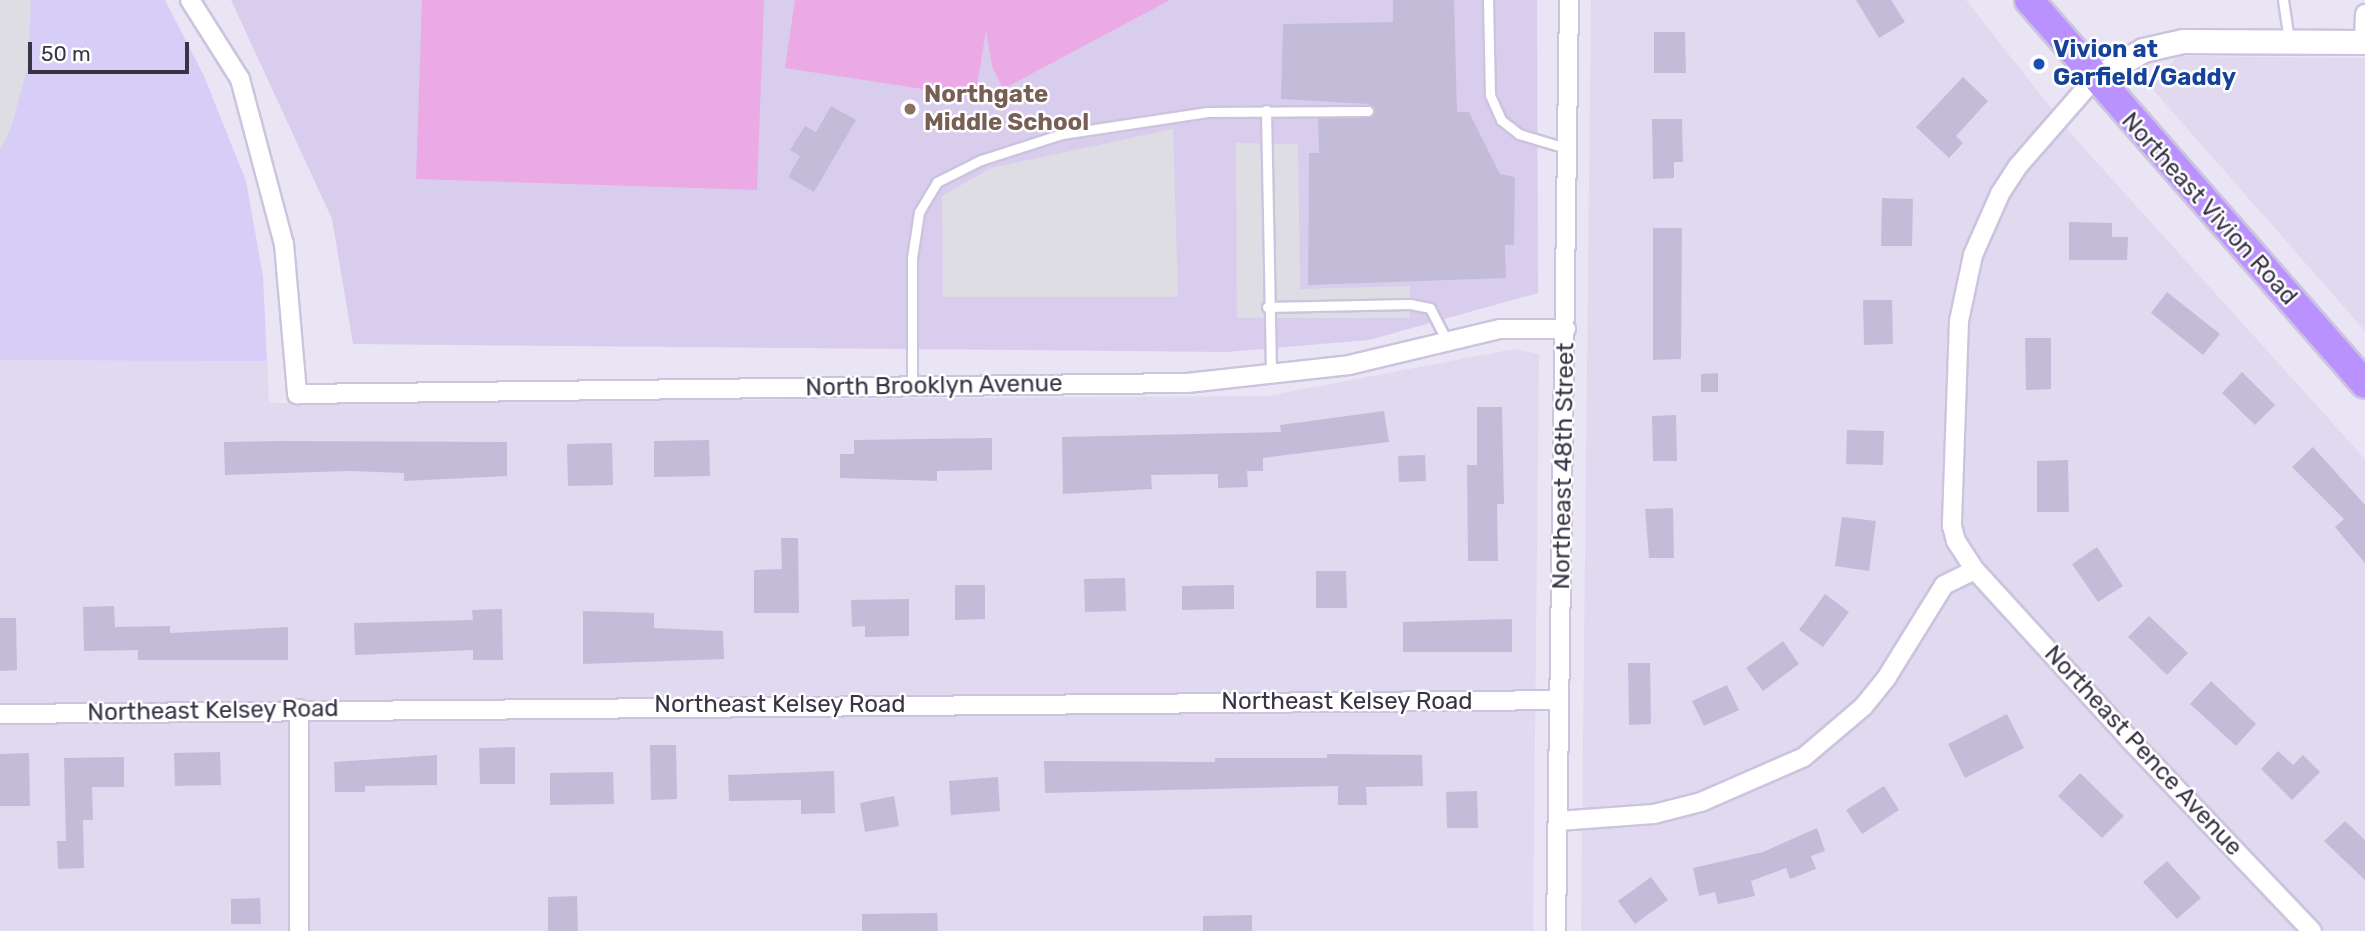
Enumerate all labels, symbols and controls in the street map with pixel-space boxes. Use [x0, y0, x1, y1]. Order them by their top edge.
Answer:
scale bar [32, 28, 192, 72]
place label: Vivion at Garfield/Gaddy [2053, 36, 2236, 92]
text: 50 m [41, 41, 91, 66]
marker: Vivion at Garfield/Gaddy [2031, 56, 2047, 72]
place label: Northgate Middle School [924, 81, 1089, 137]
marker: Northgate Middle School [902, 101, 918, 117]
street label: Northeast Vivion Road [2115, 107, 2303, 311]
street label: Northeast 48th Street [1547, 342, 1581, 590]
street label: North Brooklyn Avenue [805, 369, 1063, 403]
street label: Northeast Pence Avenue [2038, 640, 2248, 862]
street label: Northeast Kelsey Road [1221, 688, 1473, 716]
street label: Northeast Kelsey Road [654, 691, 906, 719]
street label: Northeast Kelsey Road [87, 694, 339, 728]

